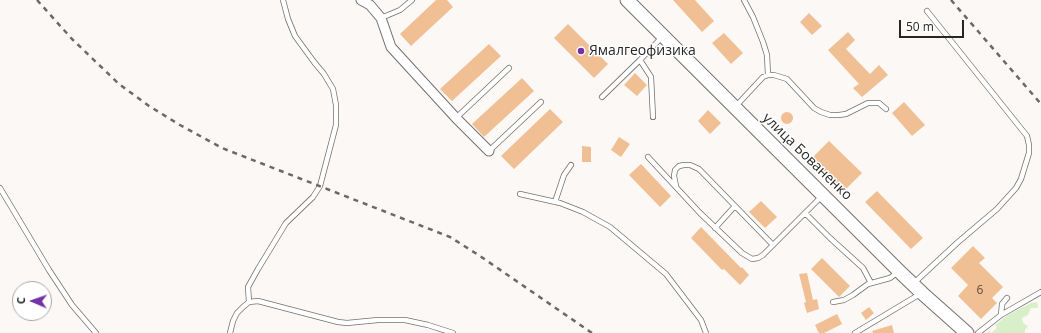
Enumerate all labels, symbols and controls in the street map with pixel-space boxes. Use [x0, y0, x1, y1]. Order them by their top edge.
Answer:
scale bar [901, 12, 966, 38]
text: 50 m [906, 18, 934, 35]
place label: Ямалгеофизика [589, 43, 696, 59]
marker: Ямалгеофизика [576, 46, 586, 56]
street label: улица Бованенко [759, 110, 855, 204]
north arrow [12, 281, 52, 321]
house number: 6 [977, 284, 983, 298]
text: С [13, 297, 28, 304]

